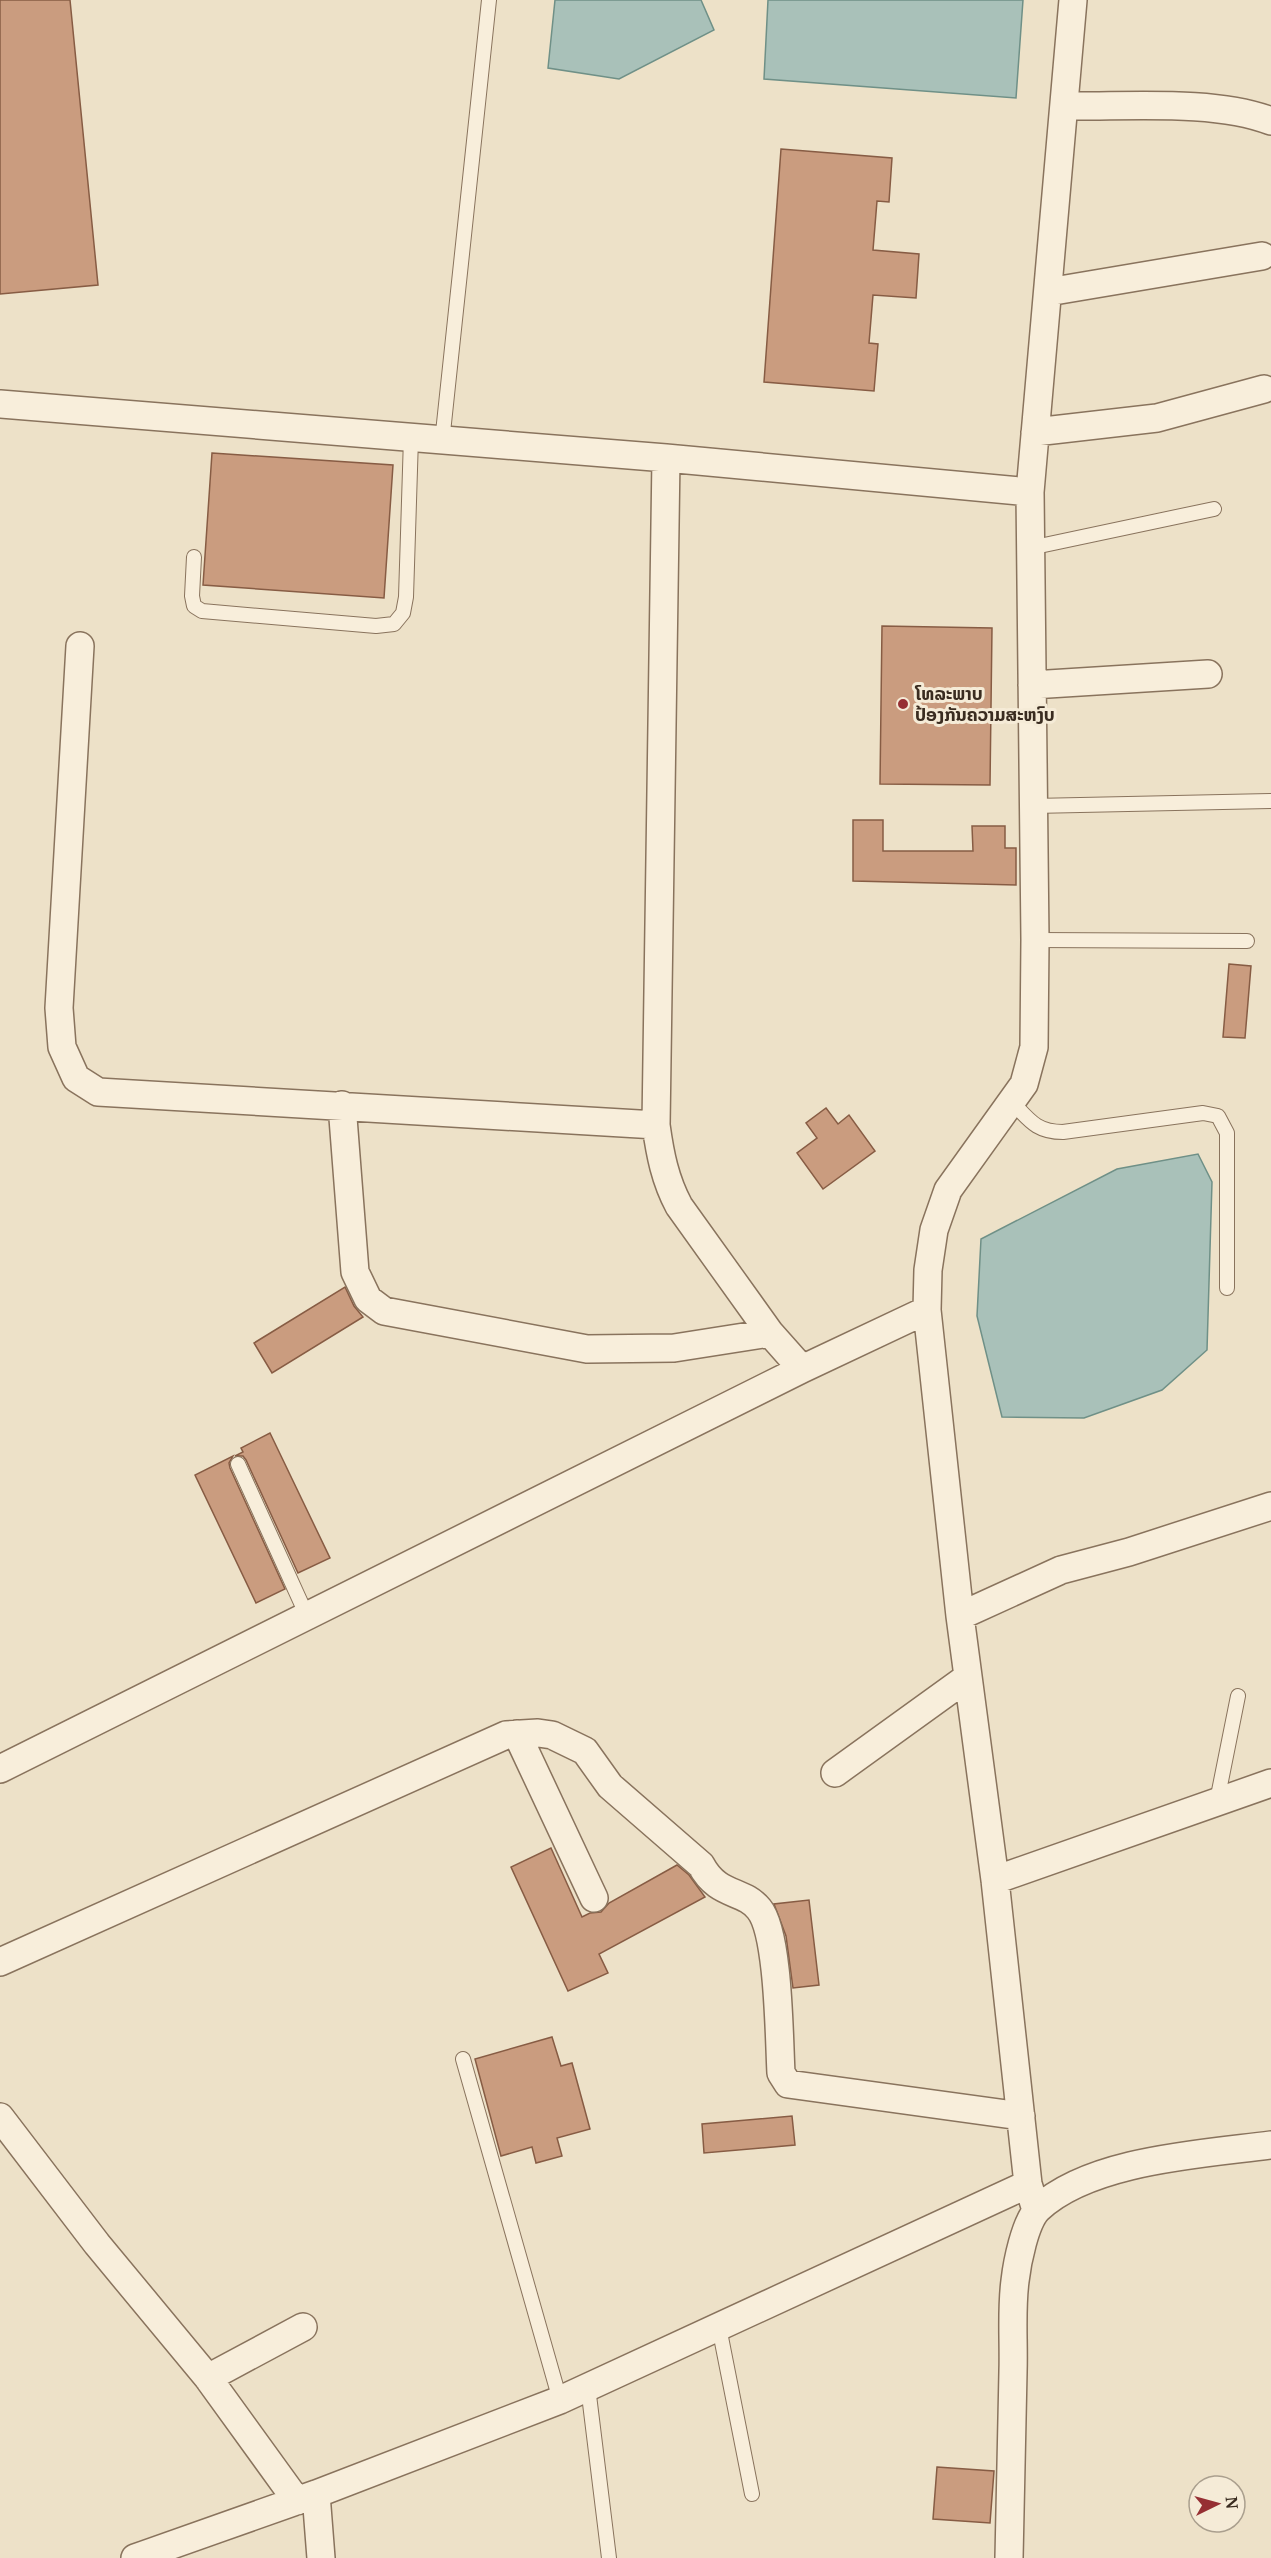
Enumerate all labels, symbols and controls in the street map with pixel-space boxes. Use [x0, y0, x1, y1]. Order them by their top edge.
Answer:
place label: ໂທລະພາບ ປ້ອງກັນຄວາມສະຫງົບ [914, 681, 1055, 726]
marker: ໂທລະພາບ ປ້ອງກັນຄວາມສະຫງົບ [896, 697, 910, 711]
north arrow [1187, 2474, 1247, 2534]
text: N [1220, 2495, 1243, 2510]

